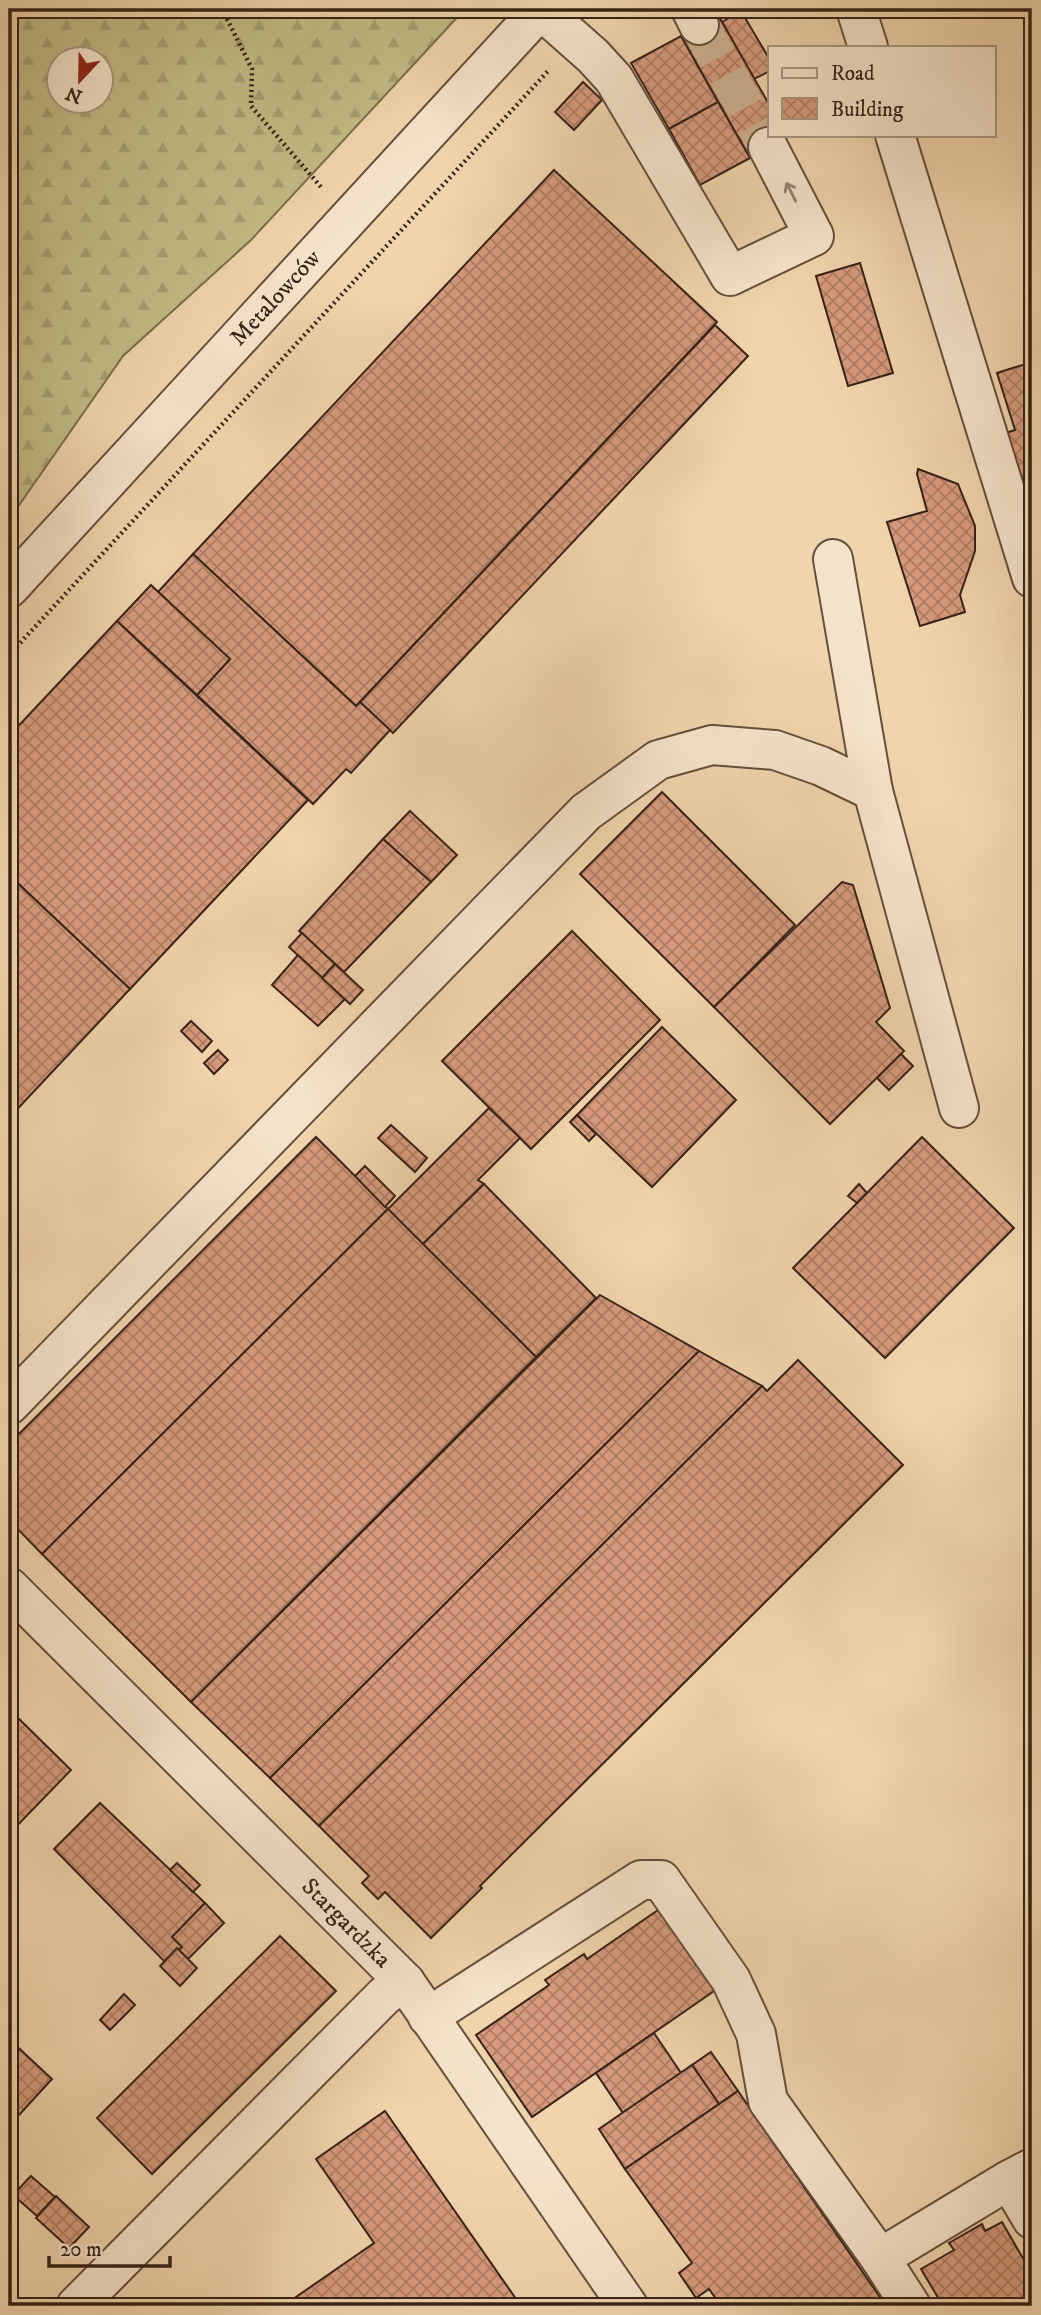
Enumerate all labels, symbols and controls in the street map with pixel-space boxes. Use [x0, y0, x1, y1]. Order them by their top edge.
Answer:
north arrow [46, 46, 116, 116]
legend [768, 46, 996, 136]
text: Road [831, 61, 875, 87]
text: N [62, 81, 86, 108]
text: Building [831, 97, 904, 123]
one-way arrow [783, 182, 797, 203]
street label: Metalowców [224, 243, 328, 353]
street label: Stargardzka [295, 1872, 398, 1975]
scale bar [49, 2224, 170, 2268]
text: 20 m [60, 2237, 102, 2263]

